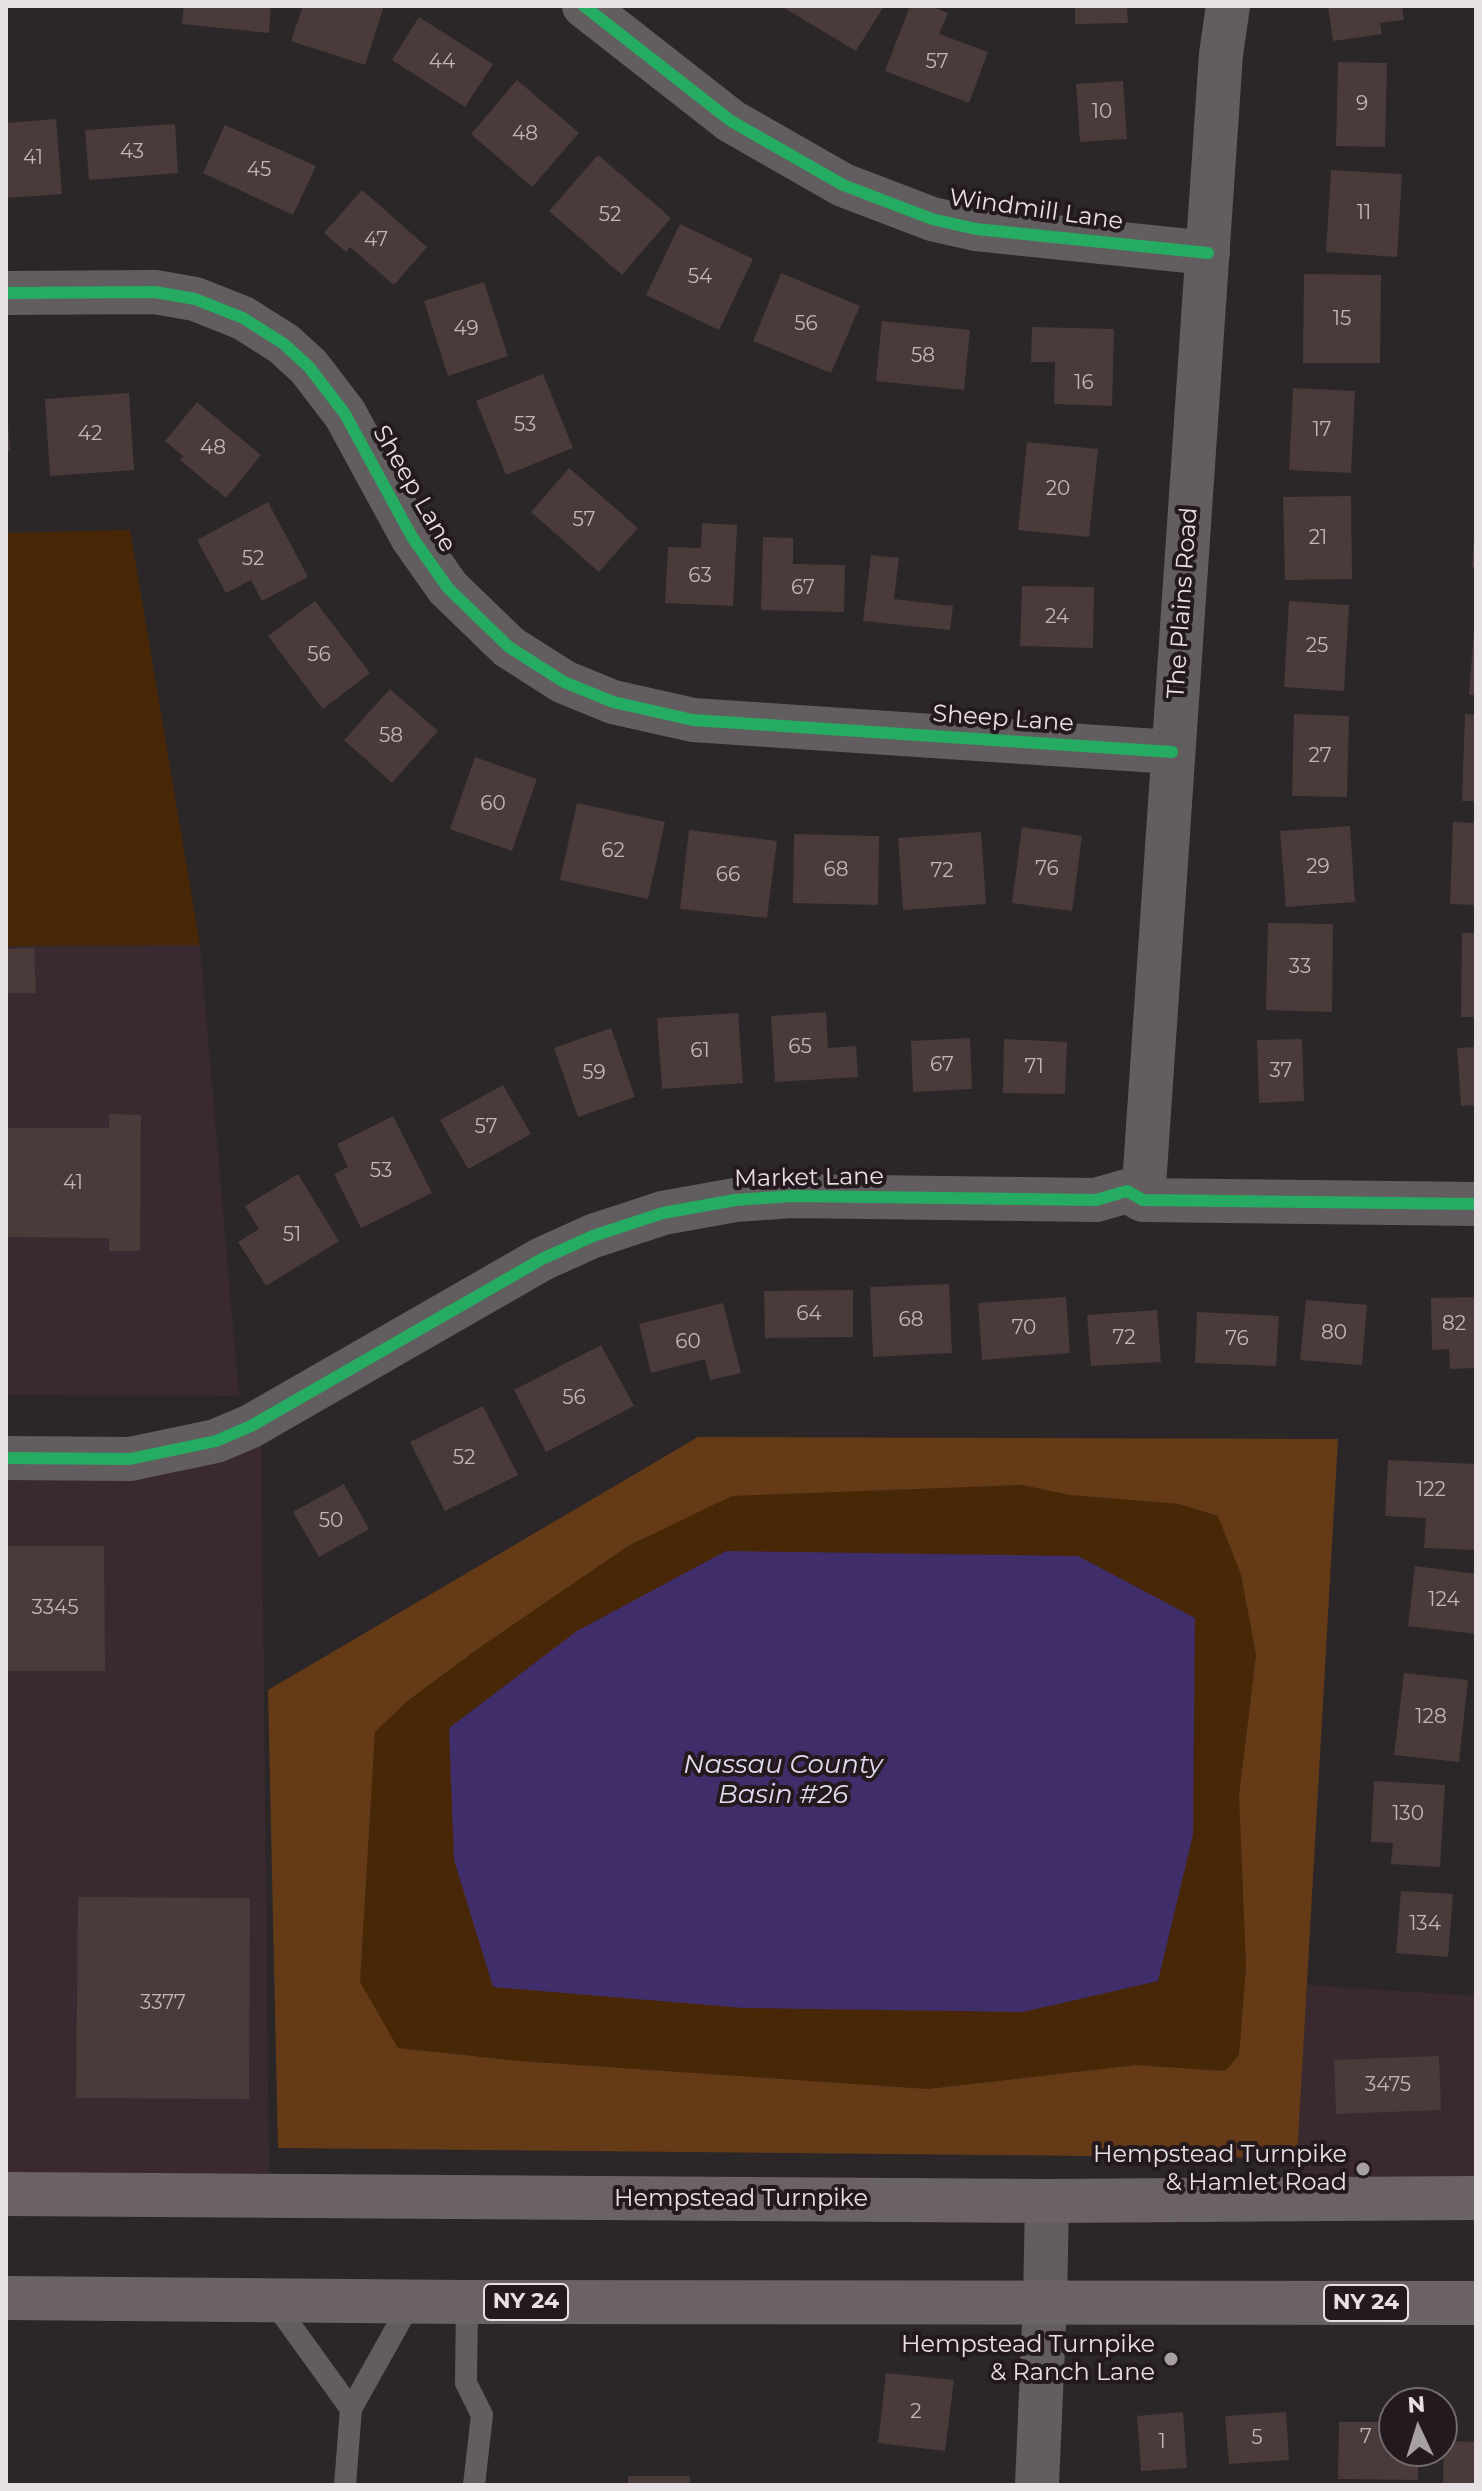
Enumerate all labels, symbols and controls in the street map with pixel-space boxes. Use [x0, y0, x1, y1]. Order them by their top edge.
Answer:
house number: 44 [429, 50, 455, 74]
house number: 57 [926, 50, 948, 74]
house number: 9 [1356, 92, 1368, 116]
house number: 10 [1092, 100, 1112, 124]
house number: 48 [512, 122, 538, 146]
house number: 43 [120, 140, 144, 164]
house number: 41 [23, 146, 43, 170]
house number: 45 [247, 158, 271, 182]
street label: Windmill Lane [947, 184, 1125, 236]
house number: 11 [1357, 201, 1371, 225]
house number: 52 [599, 203, 621, 227]
house number: 47 [364, 228, 388, 252]
house number: 54 [688, 265, 712, 289]
house number: 15 [1333, 307, 1351, 331]
house number: 56 [794, 312, 818, 336]
house number: 49 [453, 317, 479, 341]
house number: 58 [911, 344, 935, 368]
house number: 16 [1074, 371, 1094, 395]
house number: 53 [514, 413, 536, 437]
house number: 17 [1313, 418, 1331, 442]
street label: Sheep Lane [366, 421, 462, 557]
house number: 42 [78, 422, 102, 446]
house number: 48 [200, 436, 226, 460]
house number: 20 [1046, 477, 1070, 501]
street label: The Plains Road [1162, 506, 1204, 700]
house number: 57 [573, 508, 595, 532]
house number: 21 [1309, 526, 1327, 550]
house number: 52 [242, 547, 264, 571]
house number: 63 [688, 564, 712, 588]
house number: 67 [791, 576, 815, 600]
house number: 24 [1045, 605, 1069, 629]
house number: 25 [1306, 634, 1328, 658]
house number: 56 [307, 643, 331, 667]
street label: Sheep Lane [931, 700, 1075, 738]
house number: 58 [379, 724, 403, 748]
house number: 27 [1308, 744, 1332, 768]
house number: 60 [480, 792, 506, 816]
house number: 62 [601, 839, 625, 863]
house number: 29 [1306, 855, 1330, 879]
house number: 76 [1035, 857, 1059, 881]
house number: 68 [824, 858, 848, 882]
house number: 72 [930, 859, 954, 883]
house number: 66 [716, 863, 740, 887]
house number: 33 [1289, 955, 1311, 979]
house number: 65 [788, 1035, 812, 1059]
house number: 61 [690, 1039, 710, 1063]
house number: 67 [930, 1053, 954, 1077]
house number: 71 [1024, 1055, 1044, 1079]
house number: 37 [1270, 1059, 1292, 1083]
house number: 59 [582, 1061, 606, 1085]
house number: 57 [475, 1115, 497, 1139]
house number: 53 [370, 1159, 392, 1183]
street label: Market Lane [734, 1162, 884, 1194]
house number: 41 [63, 1171, 83, 1195]
house number: 51 [283, 1223, 301, 1247]
house number: 64 [796, 1302, 822, 1326]
house number: 68 [899, 1308, 923, 1332]
house number: 82 [1442, 1312, 1466, 1336]
house number: 70 [1012, 1316, 1036, 1340]
house number: 80 [1321, 1321, 1347, 1345]
house number: 72 [1112, 1326, 1136, 1350]
house number: 76 [1225, 1327, 1249, 1351]
house number: 60 [675, 1330, 701, 1354]
house number: 56 [562, 1386, 586, 1410]
house number: 52 [453, 1446, 475, 1470]
house number: 122 [1416, 1478, 1446, 1502]
house number: 50 [319, 1509, 343, 1533]
house number: 124 [1428, 1588, 1460, 1612]
house number: 3345 [32, 1596, 78, 1620]
house number: 128 [1415, 1705, 1447, 1729]
water label: Nassau County Basin #26 [683, 1749, 883, 1810]
house number: 130 [1392, 1802, 1424, 1826]
house number: 134 [1409, 1912, 1441, 1936]
house number: 3377 [140, 1991, 186, 2015]
house number: 3475 [1365, 2073, 1411, 2097]
place label: Hempstead Turnpike & Hamlet Road [1093, 2141, 1347, 2197]
marker: Hempstead Turnpike & Hamlet Road [1354, 2160, 1372, 2178]
street label: Hempstead Turnpike [614, 2185, 868, 2213]
road number: NY 24 [484, 2284, 568, 2320]
road number: NY 24 [1324, 2285, 1408, 2321]
place label: Hempstead Turnpike & Ranch Lane [901, 2331, 1155, 2387]
marker: Hempstead Turnpike & Ranch Lane [1162, 2350, 1180, 2368]
north arrow [1378, 2387, 1458, 2467]
text: N [1407, 2390, 1426, 2419]
house number: 2 [910, 2400, 922, 2424]
house number: 7 [1360, 2425, 1372, 2449]
house number: 5 [1251, 2426, 1263, 2450]
house number: 1 [1158, 2430, 1166, 2454]

